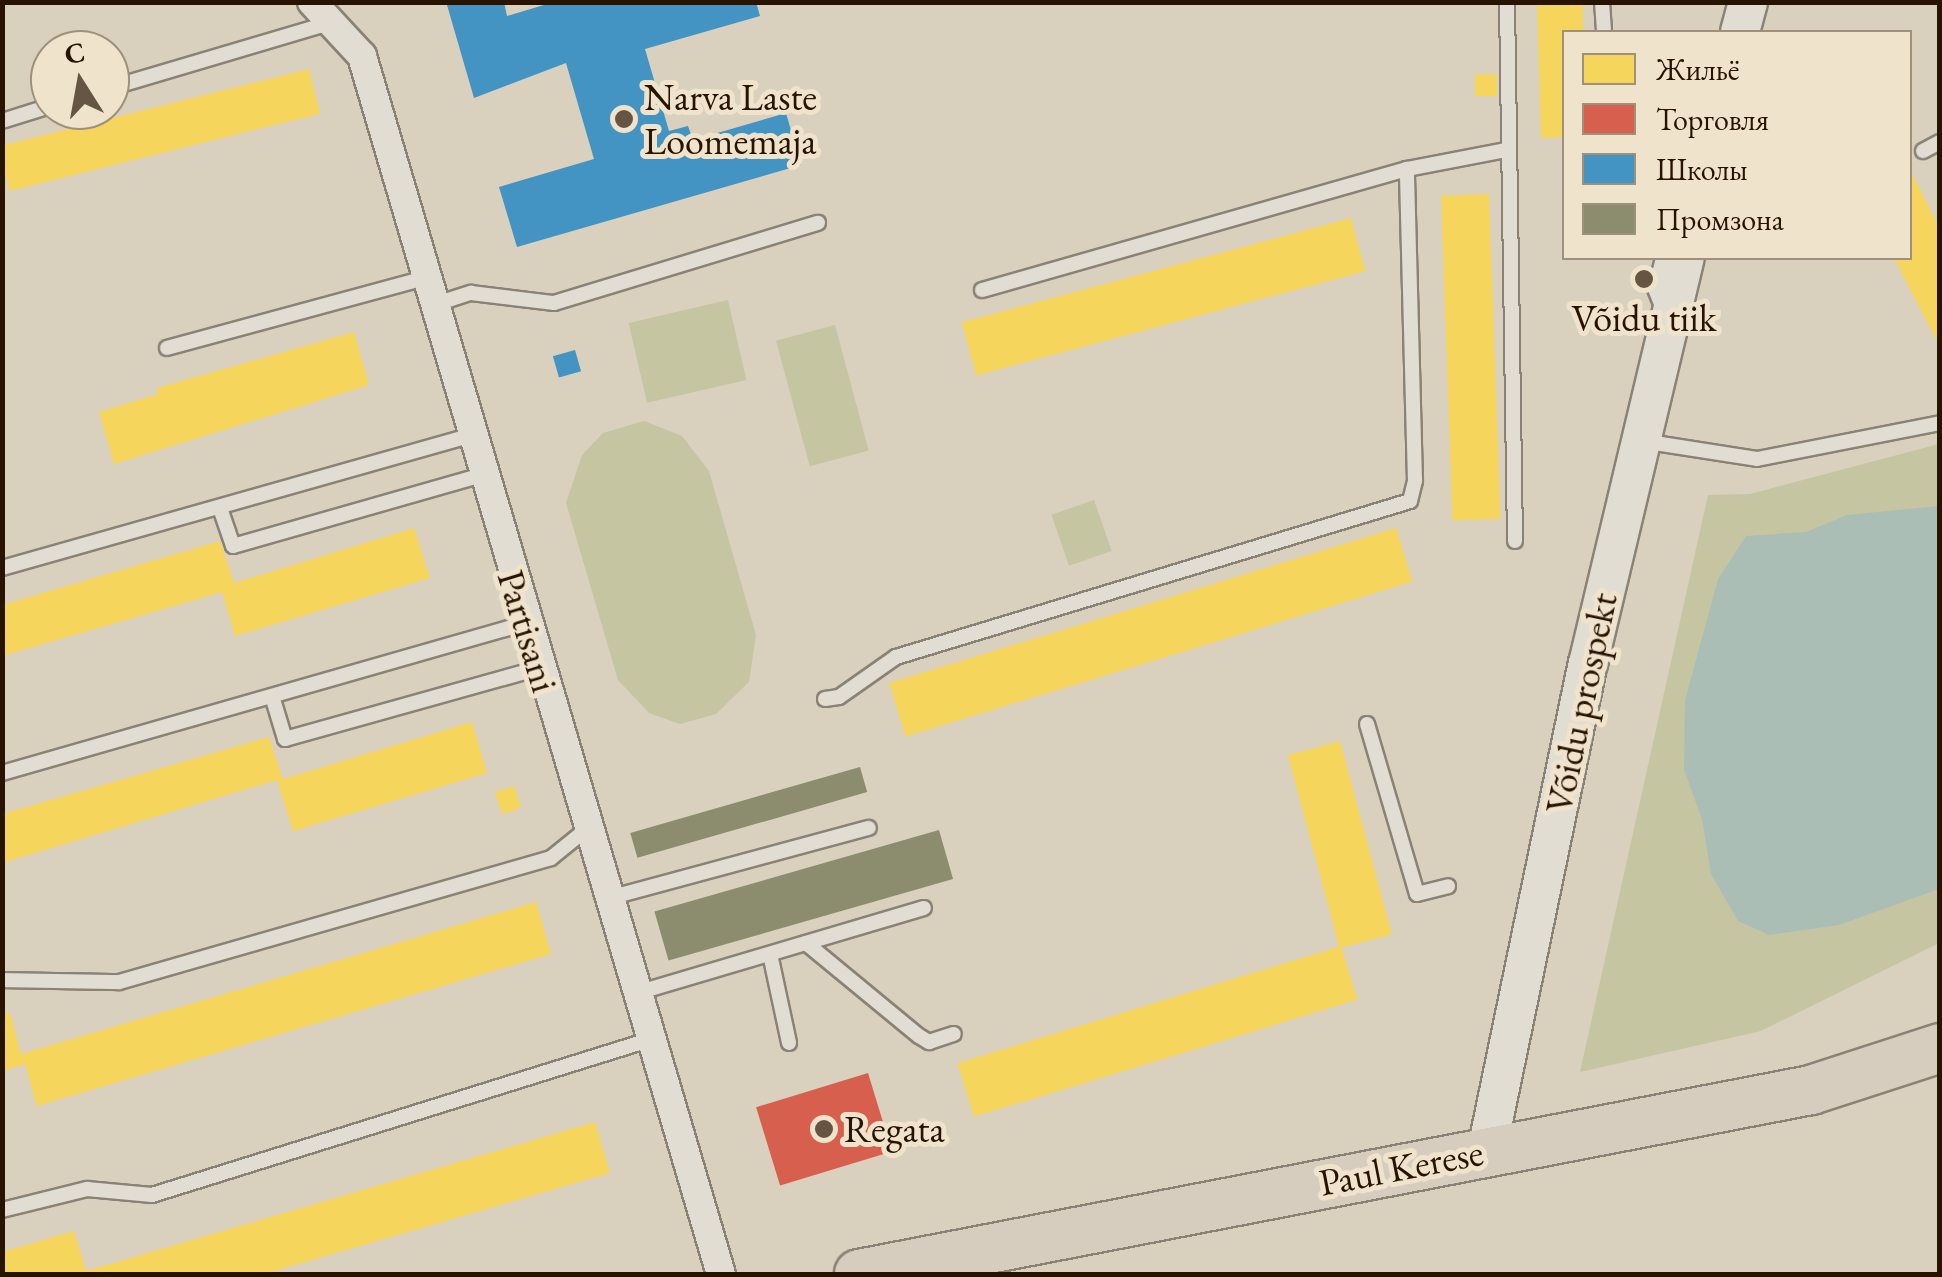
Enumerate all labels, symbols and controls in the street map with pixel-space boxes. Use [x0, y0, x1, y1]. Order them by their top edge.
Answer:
north arrow [30, 30, 130, 130]
legend [1562, 30, 1912, 260]
text: С [61, 33, 88, 72]
text: Жильё [1656, 50, 1740, 89]
place label: Narva Laste Loomemaja [644, 74, 817, 163]
text: Торговля [1656, 100, 1769, 139]
marker: Narva Laste Loomemaja [613, 108, 635, 130]
text: Школы [1656, 150, 1748, 189]
text: Промзона [1656, 200, 1784, 239]
marker: Võidu tiik [1633, 268, 1655, 290]
place label: Võidu tiik [1571, 295, 1717, 341]
street label: Partisani [488, 565, 568, 697]
street label: Võidu prospekt [1535, 588, 1627, 818]
place label: Regata [844, 1106, 945, 1152]
marker: Regata [813, 1118, 835, 1140]
street label: Paul Kerese [1315, 1129, 1487, 1205]

